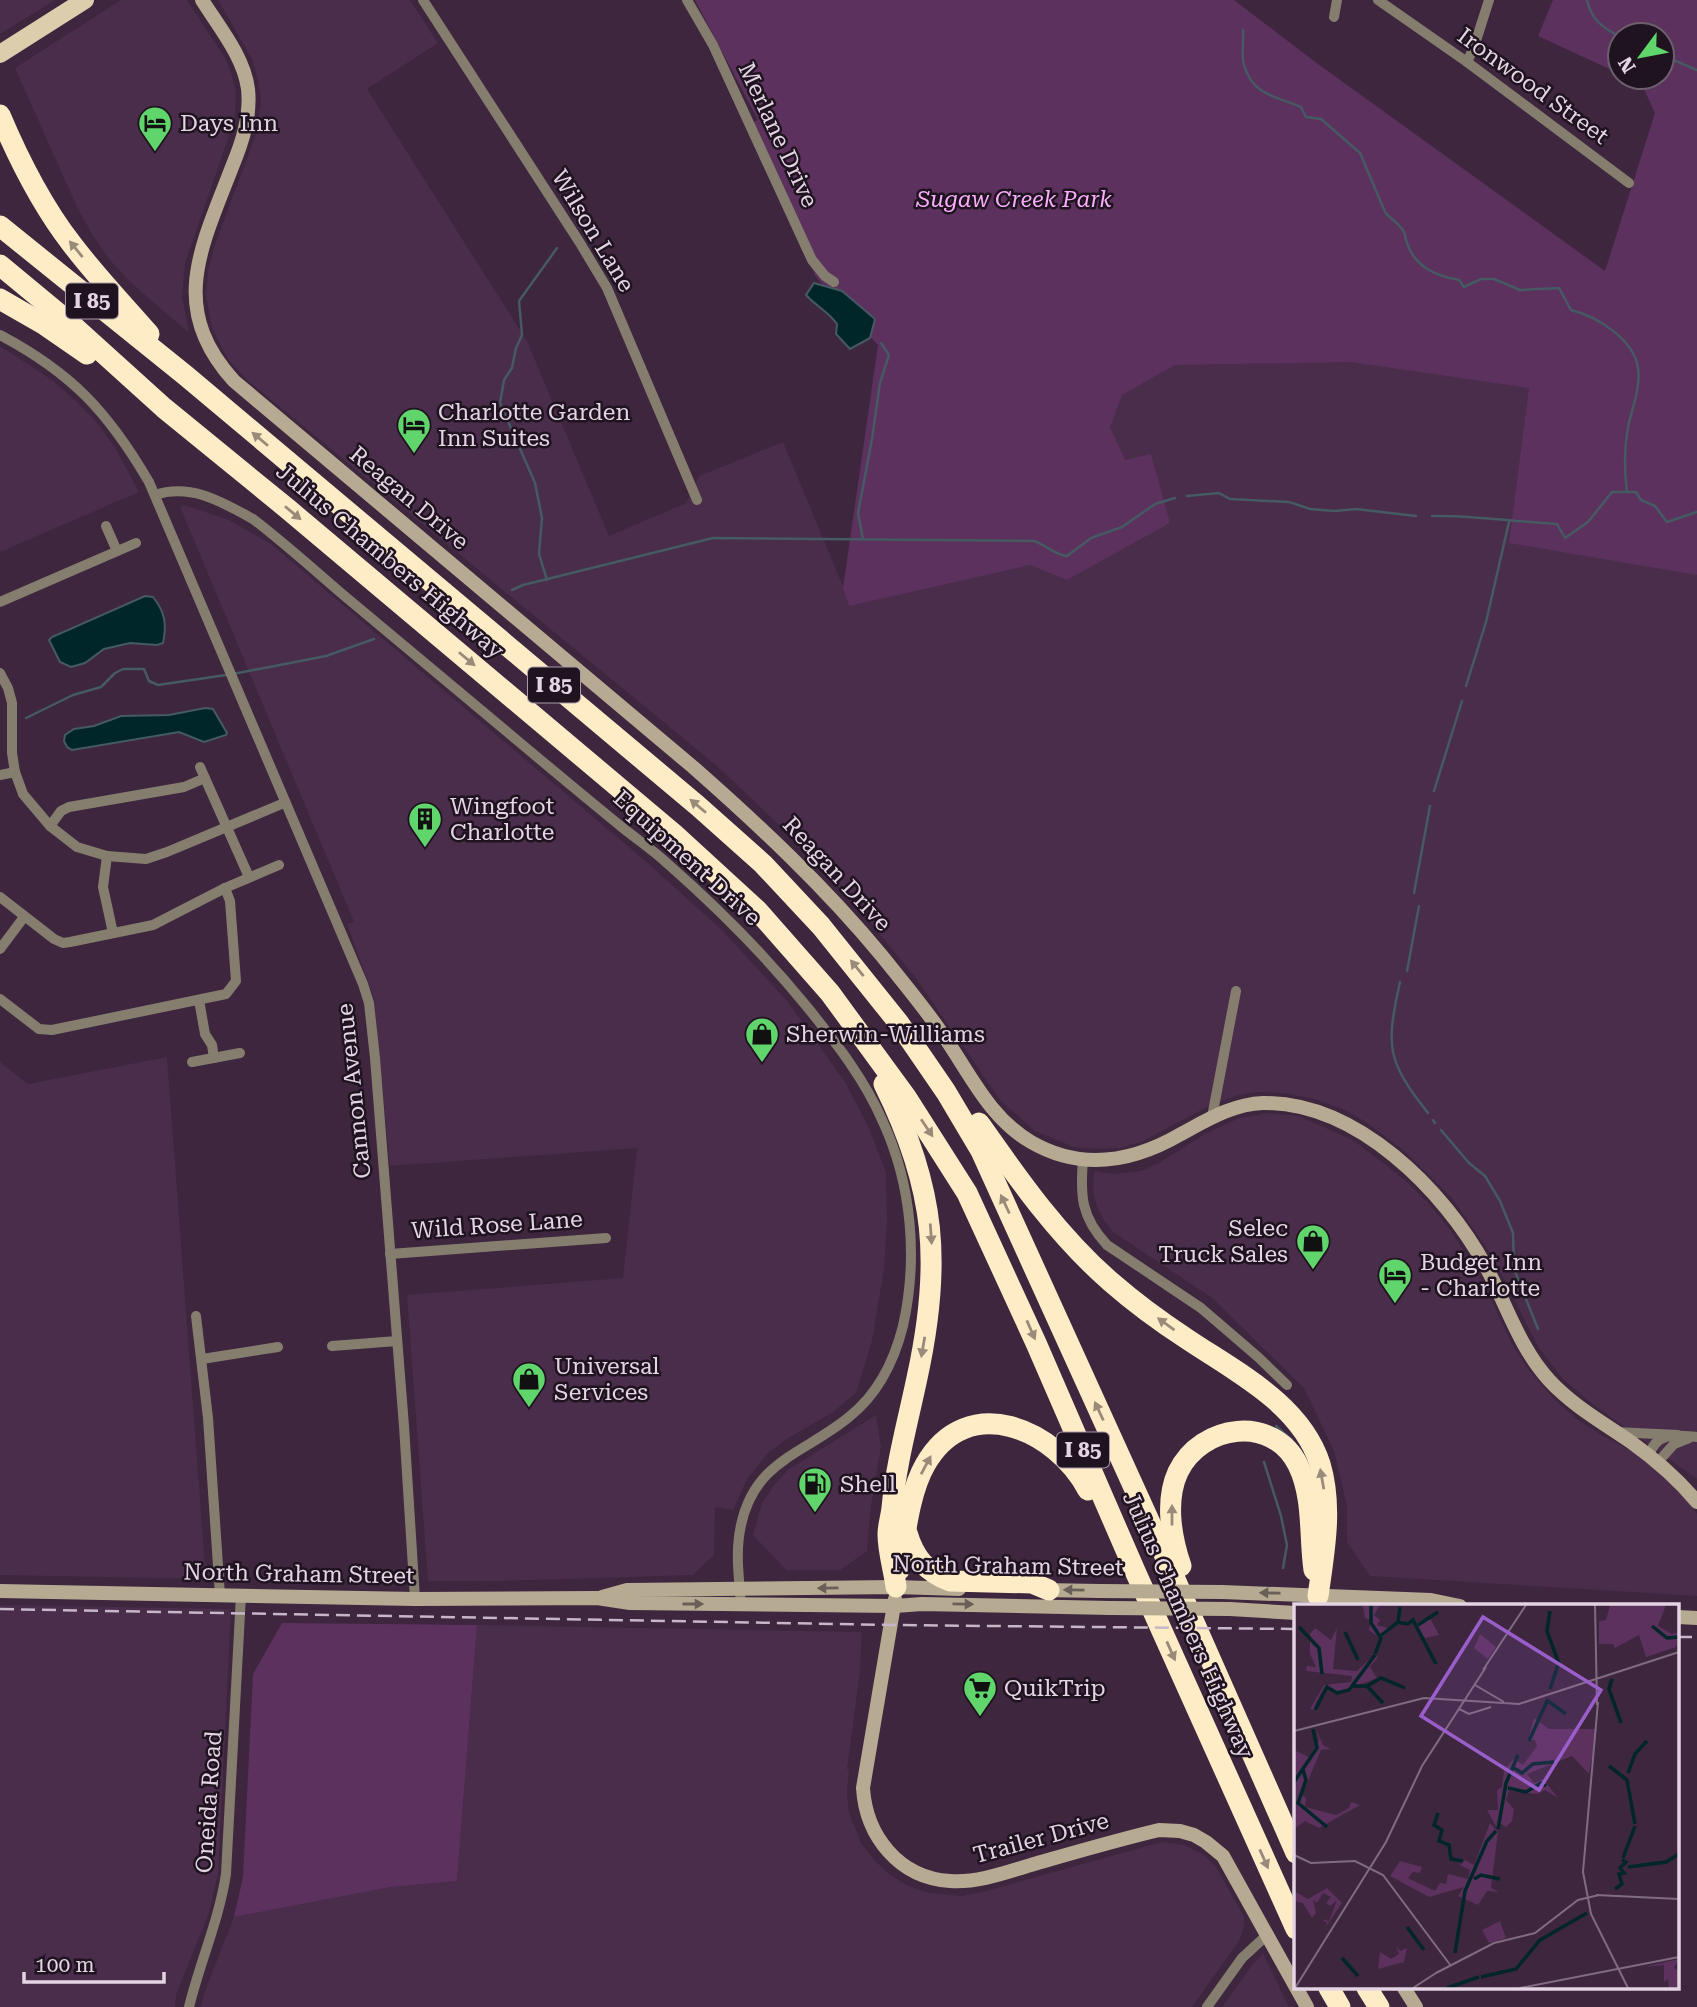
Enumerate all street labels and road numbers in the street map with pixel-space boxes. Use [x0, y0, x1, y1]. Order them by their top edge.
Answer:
street label: Ironwood Street [1452, 22, 1614, 150]
street label: Merlane Drive [733, 58, 823, 212]
street label: Wilson Lane [546, 165, 640, 297]
road number: I 85 [66, 284, 118, 318]
street label: Reagan Drive [344, 441, 474, 555]
street label: Julius Chambers Highway [271, 458, 510, 664]
road number: I 85 [528, 668, 580, 702]
street label: Equipment Drive [608, 785, 766, 931]
street label: Reagan Drive [777, 811, 897, 937]
street label: Cannon Avenue [331, 1002, 377, 1180]
street label: Wild Rose Lane [410, 1206, 584, 1244]
road number: I 85 [1057, 1432, 1109, 1468]
street label: Julius Chambers Highway [1117, 1488, 1259, 1763]
street label: North Graham Street [892, 1550, 1124, 1582]
street label: North Graham Street [183, 1558, 415, 1590]
street label: Oneida Road [191, 1730, 227, 1874]
street label: Trailer Drive [970, 1807, 1112, 1869]

